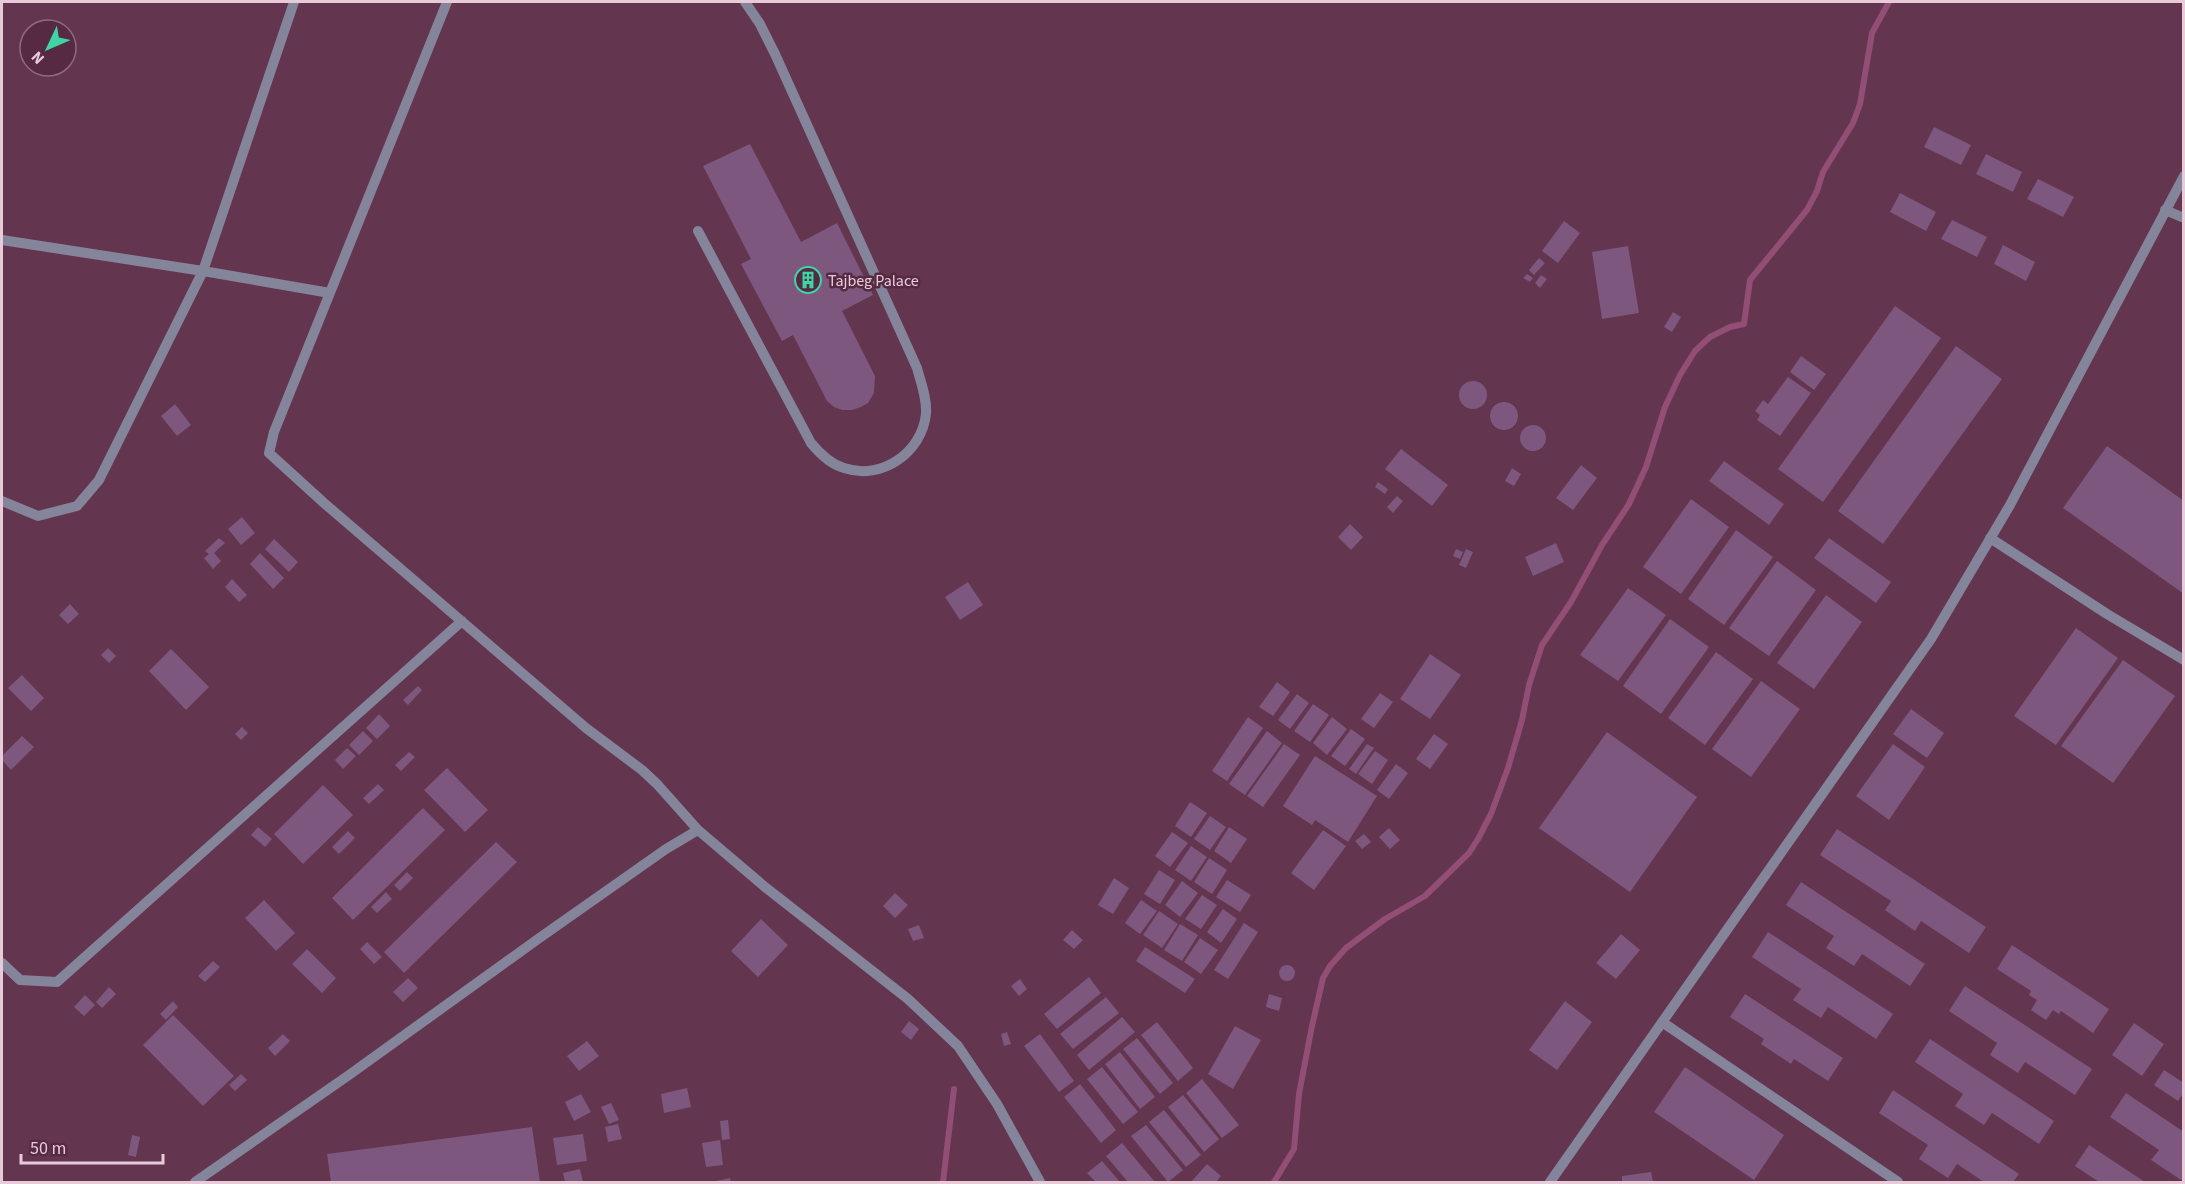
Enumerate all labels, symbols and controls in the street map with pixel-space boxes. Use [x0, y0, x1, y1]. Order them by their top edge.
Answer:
north arrow [18, 18, 78, 78]
text: N [26, 46, 50, 69]
building icon: Tajbeg Palace [793, 265, 823, 295]
place label: Tajbeg Palace [828, 270, 919, 292]
scale bar [21, 1127, 164, 1165]
text: 50 m [30, 1136, 66, 1161]

